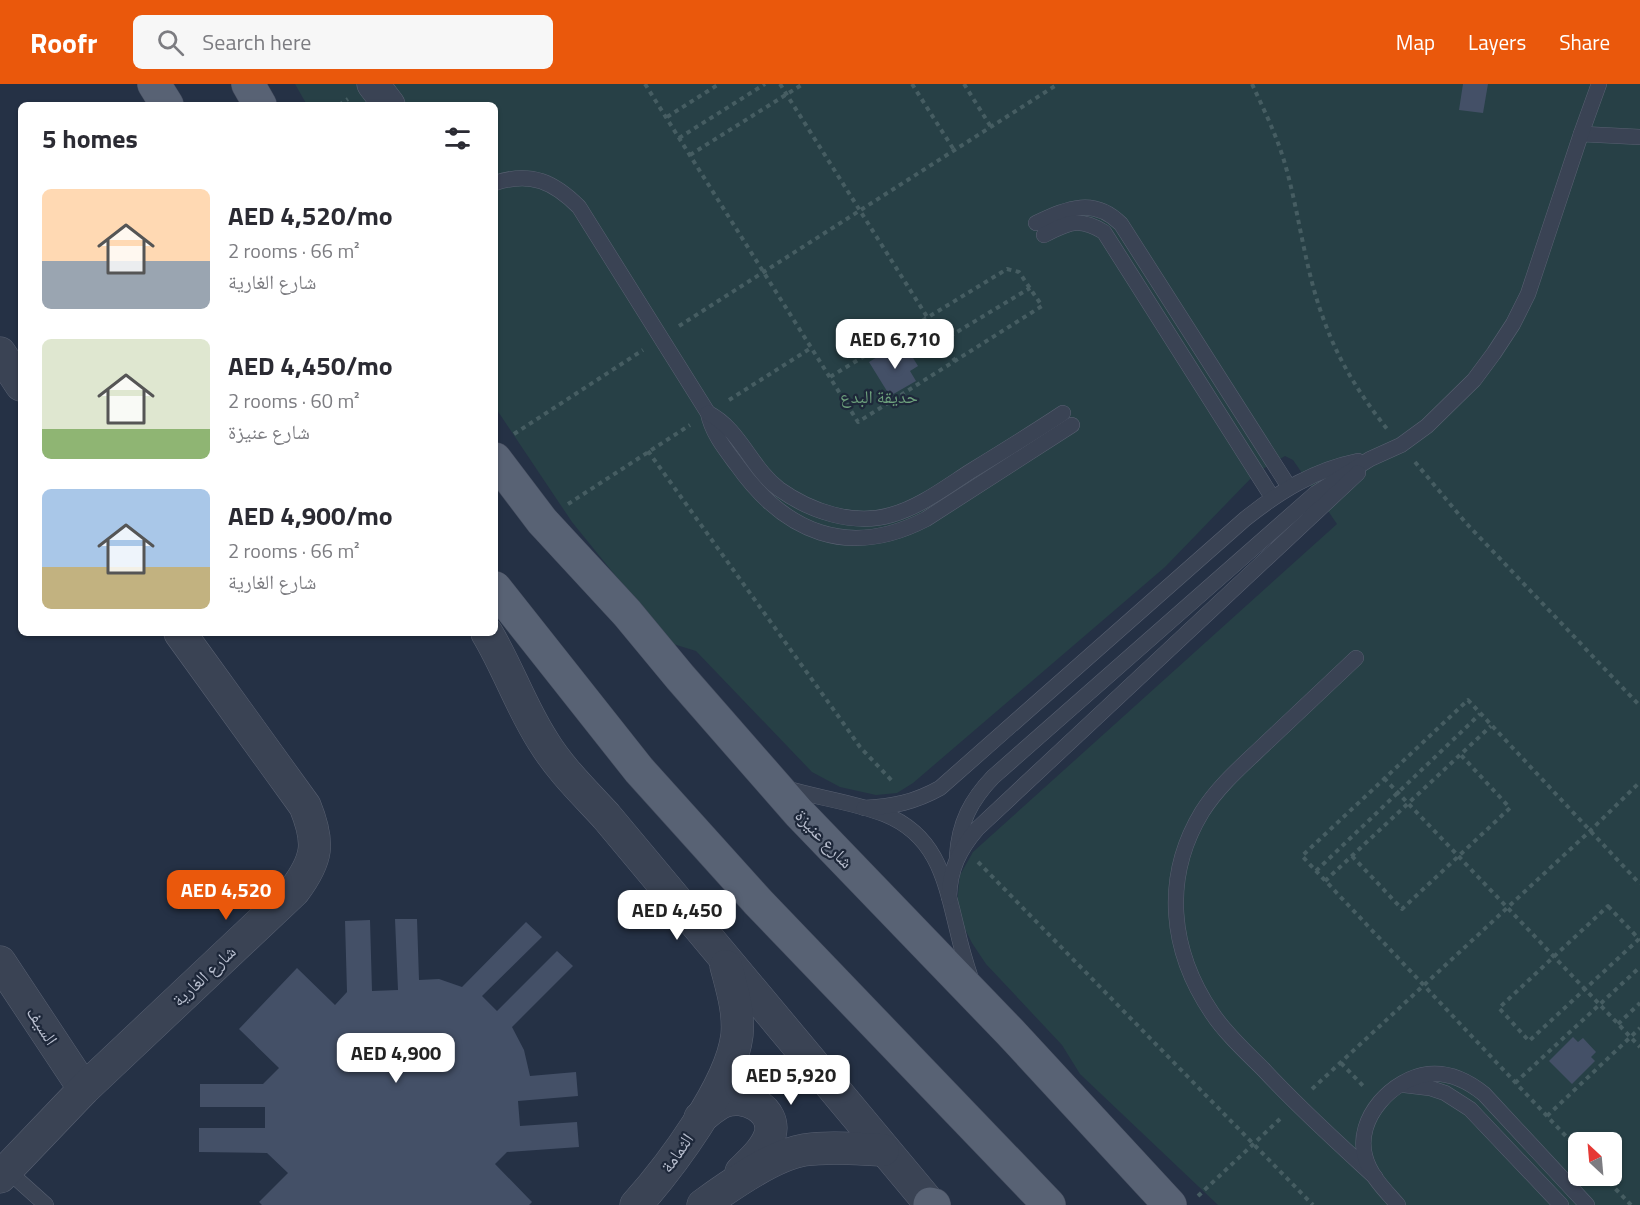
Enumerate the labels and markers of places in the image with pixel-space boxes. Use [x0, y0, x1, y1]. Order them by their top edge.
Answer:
pin: AED 6,710 [826, 319, 964, 370]
pin: AED 4,520 [157, 870, 295, 921]
pin: AED 4,450 [608, 890, 746, 941]
pin: AED 4,900 [327, 1033, 465, 1084]
pin: AED 5,920 [722, 1055, 860, 1106]

